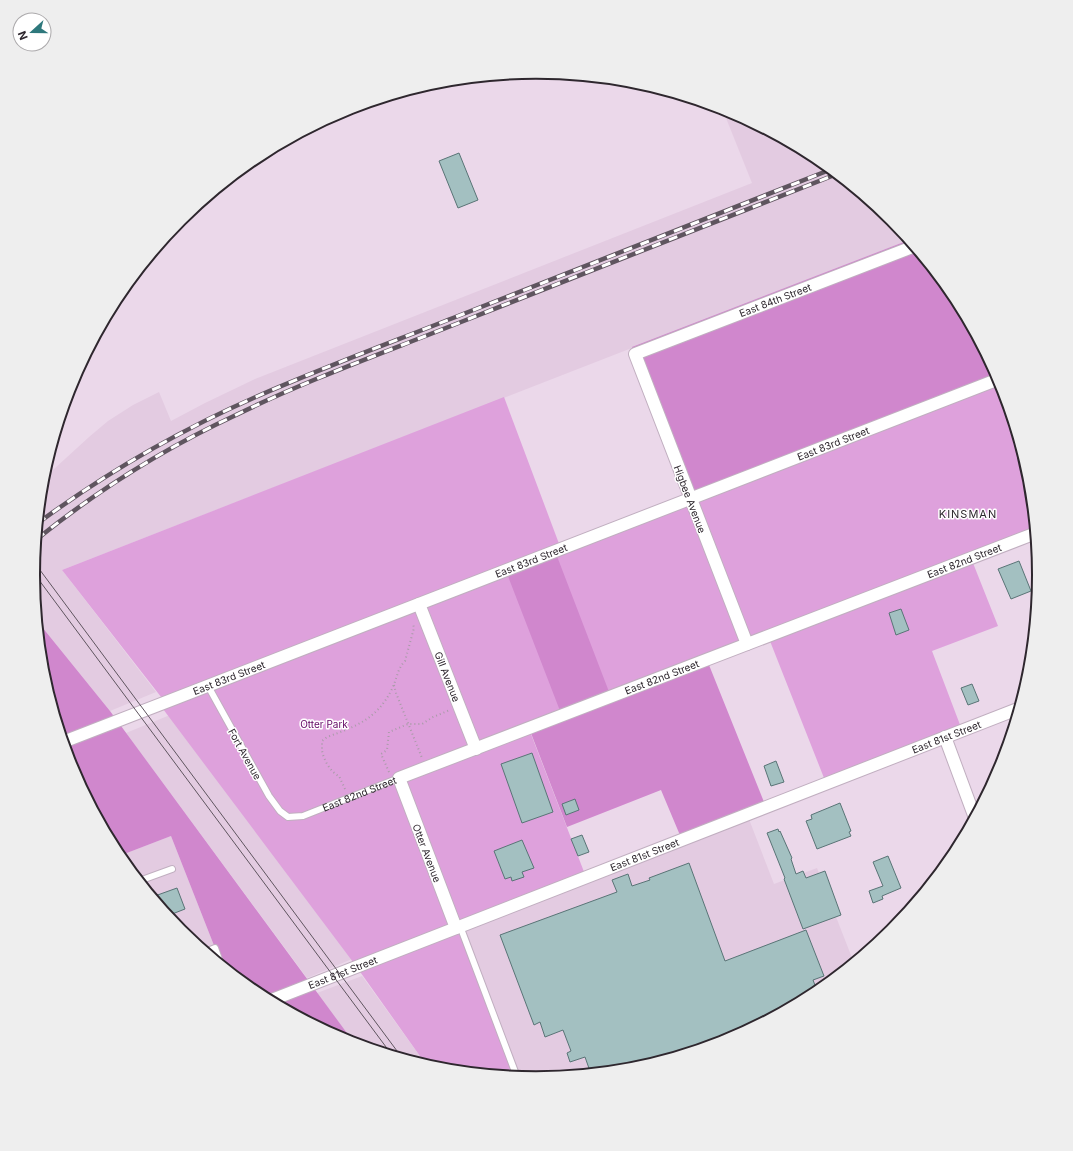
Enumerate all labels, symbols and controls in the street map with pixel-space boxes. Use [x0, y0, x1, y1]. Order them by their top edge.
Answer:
north arrow [12, 12, 52, 52]
text: N [15, 29, 31, 42]
street label: East 84th Street [737, 280, 813, 319]
street label: East 83rd Street [795, 424, 871, 463]
street label: Higbee Avenue [672, 463, 709, 535]
district label: KINSMAN [939, 507, 997, 521]
street label: East 83rd Street [493, 541, 569, 580]
street label: East 82nd Street [925, 541, 1004, 580]
street label: Gill Avenue [432, 650, 463, 703]
street label: East 82nd Street [623, 657, 701, 697]
street label: East 83rd Street [191, 658, 267, 697]
park label: Otter Park [300, 718, 348, 730]
street label: East 81st Street [910, 718, 983, 756]
street label: Fort Avenue [226, 726, 264, 782]
street label: East 82nd Street [321, 773, 399, 814]
street label: Otter Avenue [410, 822, 444, 884]
street label: East 81st Street [608, 835, 681, 873]
street label: East 81st Street [306, 953, 379, 991]

